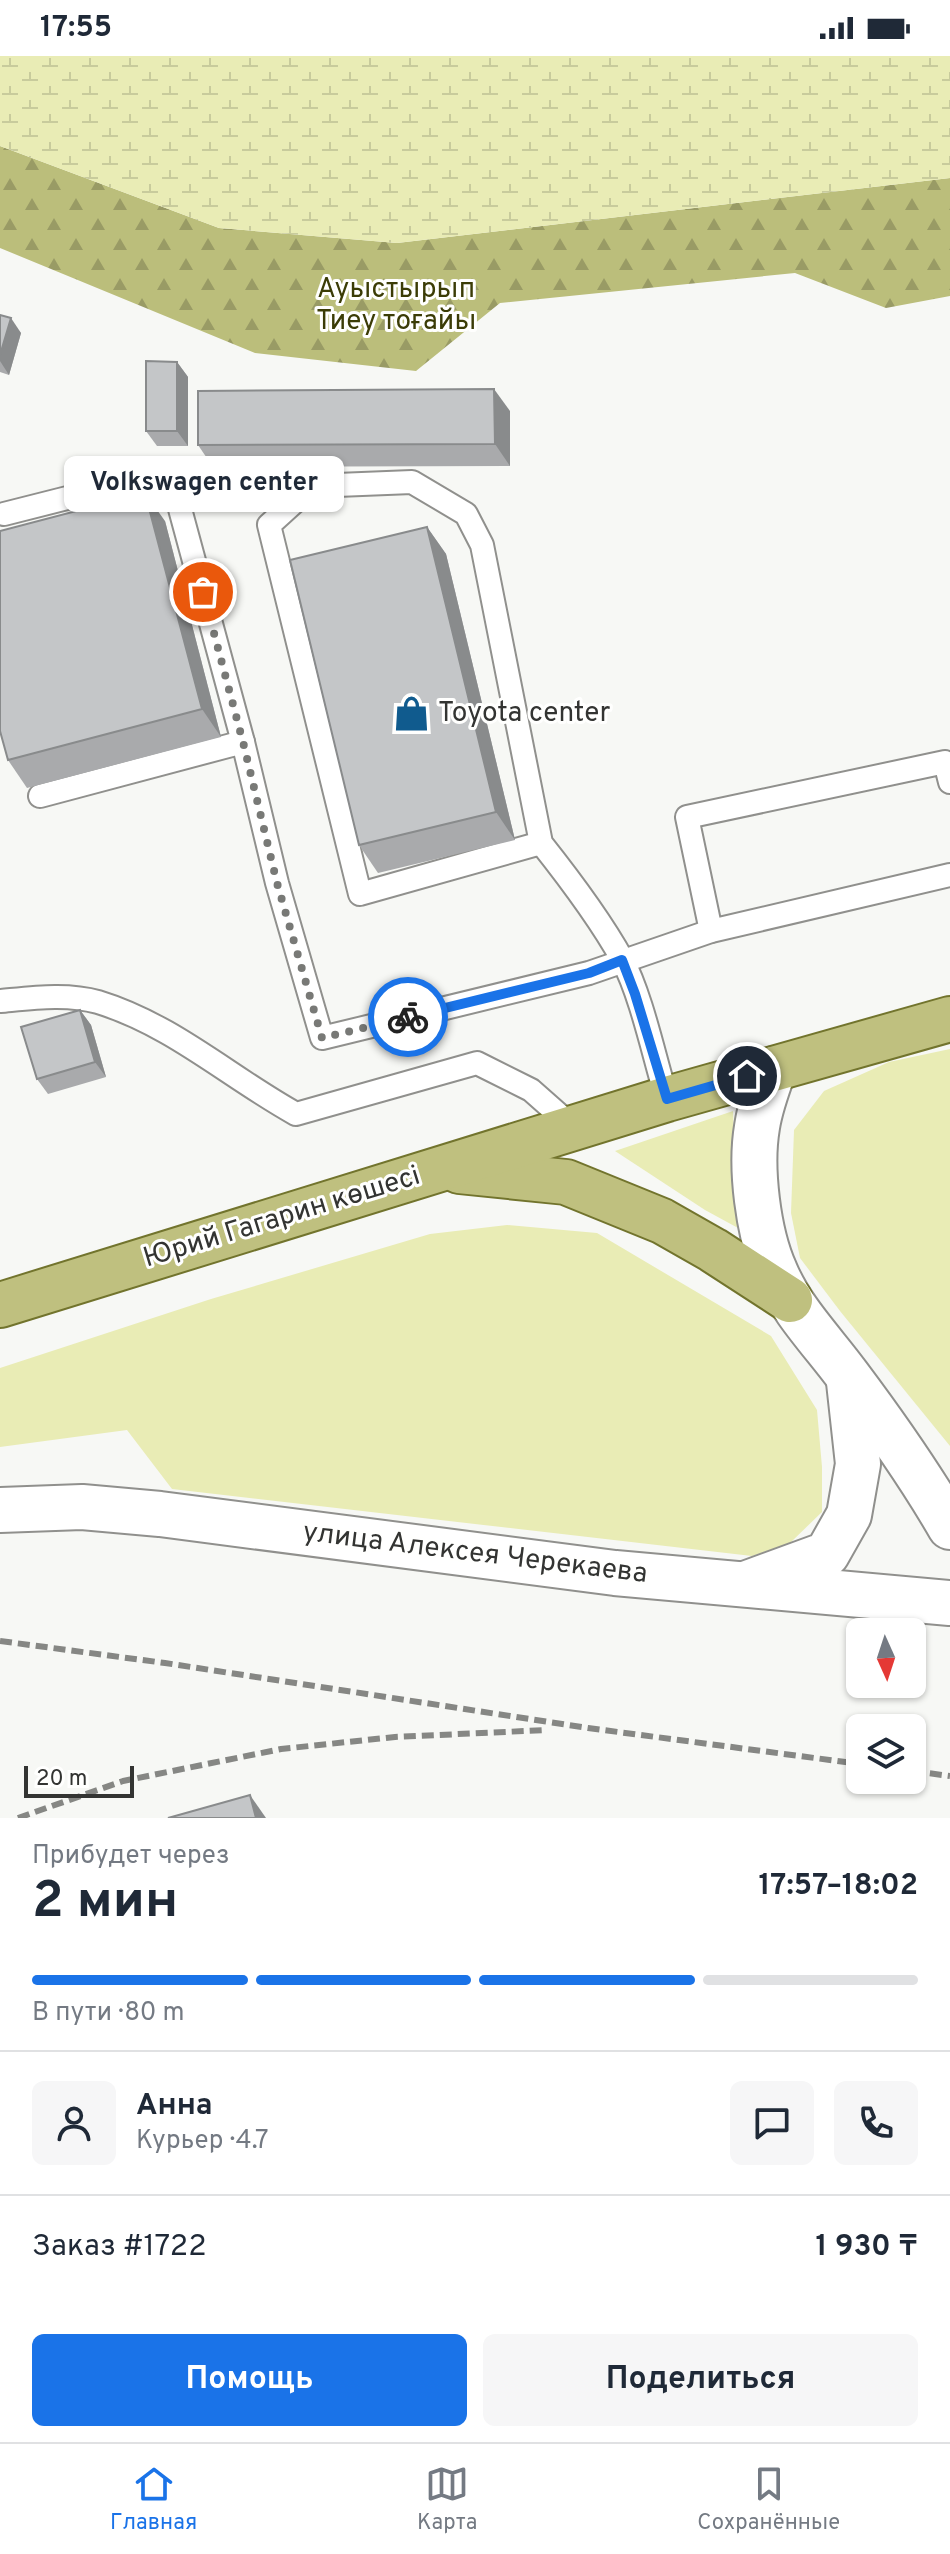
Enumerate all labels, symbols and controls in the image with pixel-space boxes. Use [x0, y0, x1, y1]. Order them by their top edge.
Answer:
text: 17:55 [40, 10, 112, 47]
park label: Ауыстырып Тиеу тоғайы [316, 272, 476, 340]
callout: Volkswagen center [63, 456, 343, 512]
text: Volkswagen center [90, 467, 318, 500]
pin [169, 558, 237, 626]
icon: bag [181, 570, 225, 614]
shop icon: Toyota center [393, 695, 431, 733]
place label: Toyota center [438, 696, 610, 732]
courier [368, 977, 448, 1057]
icon: bike [386, 995, 430, 1039]
pin [713, 1042, 781, 1110]
icon: home [725, 1054, 769, 1098]
street label: Юрий Гагарин көшесі [139, 1159, 425, 1277]
street label: улица Алексея Черекаева [301, 1515, 649, 1593]
north arrow [846, 1618, 926, 1698]
map controls [846, 1618, 926, 1794]
button: layers [846, 1714, 926, 1794]
scale bar [24, 1762, 134, 1798]
text: 20 m [36, 1766, 87, 1793]
text: Прибудет через [32, 1840, 230, 1873]
text: 17:57–18:02 [758, 1868, 918, 1905]
text: 2 мин [32, 1870, 178, 1936]
text: В пути · 80 m [32, 1997, 185, 2030]
button: person [32, 2081, 116, 2165]
button: chat [730, 2081, 814, 2165]
button: phone [834, 2081, 918, 2165]
text: Анна [136, 2088, 213, 2125]
text: Курьер · 4.7 [136, 2125, 268, 2158]
text: Заказ #1722 [32, 2229, 207, 2266]
text: 1 930 ₸ [816, 2229, 918, 2266]
button: Помощь [32, 2334, 467, 2426]
button: Поделиться [483, 2334, 918, 2426]
tab: Главная [110, 2462, 197, 2537]
tab: Карта [417, 2462, 477, 2537]
tab: Сохранённые [697, 2462, 840, 2537]

